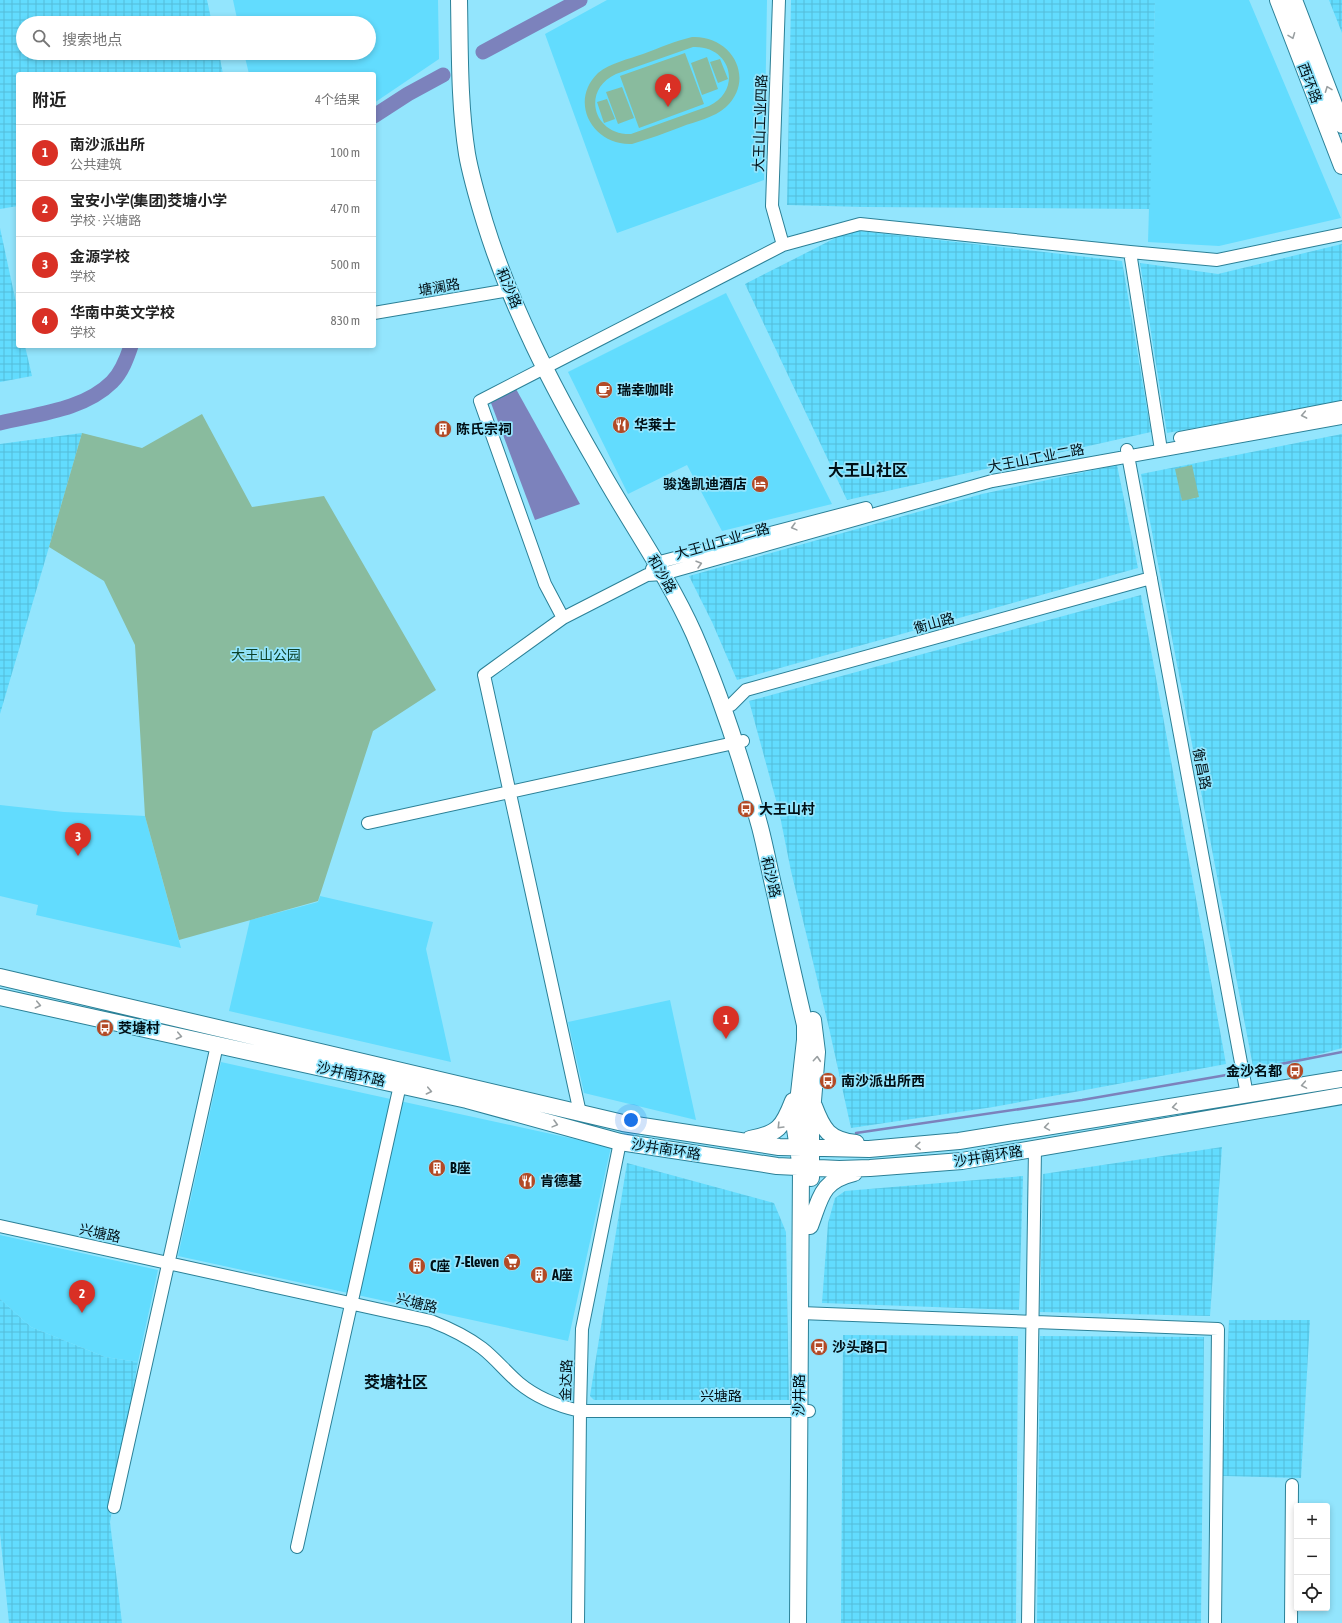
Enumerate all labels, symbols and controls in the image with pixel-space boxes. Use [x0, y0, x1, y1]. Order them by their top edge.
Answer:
search box [16, 16, 376, 60]
icon: search [30, 27, 52, 49]
text: 搜索地点 [62, 31, 122, 48]
one-way arrow [1288, 33, 1296, 40]
street label: 西环路 [1295, 61, 1325, 105]
pin: 4 [655, 74, 681, 107]
street label: 大王山工业四路 [750, 74, 770, 172]
one-way arrow [1325, 86, 1333, 93]
text: 附近 [32, 90, 66, 110]
text: 4个结果 [315, 92, 360, 107]
text: 南沙派出所 [70, 136, 145, 153]
text: 1 [42, 145, 48, 160]
text: 100 m [331, 145, 360, 160]
text: 公共建筑 [70, 157, 122, 172]
text: 宝安小学(集团)茭塘小学 [70, 192, 227, 209]
text: 2 [42, 201, 48, 216]
text: 470 m [331, 201, 360, 216]
text: 学校 · 兴塘路 [70, 213, 141, 228]
text: 金源学校 [70, 248, 130, 265]
text: 3 [42, 257, 48, 272]
text: 500 m [331, 257, 360, 272]
street label: 和沙路 [493, 266, 525, 310]
text: 学校 [70, 269, 96, 284]
street label: 塘澜路 [417, 275, 461, 299]
text: 华南中英文学校 [70, 304, 175, 321]
text: 4 [42, 313, 48, 328]
text: 830 m [331, 313, 360, 328]
text: 学校 [70, 325, 96, 340]
cafe icon: 瑞幸咖啡 [594, 380, 614, 400]
place label: 瑞幸咖啡 [617, 382, 674, 398]
one-way arrow [1301, 410, 1307, 418]
restaurant icon: 华莱士 [611, 415, 631, 435]
place label: 华莱士 [634, 417, 676, 433]
building icon: 陈氏宗祠 [433, 419, 453, 439]
place label: 陈氏宗祠 [456, 421, 512, 437]
street label: 大王山工业二路 [986, 441, 1086, 475]
district label: 大王山社区 [828, 461, 908, 479]
hotel icon: 骏逸凯迪酒店 [750, 474, 770, 494]
place label: 骏逸凯迪酒店 [663, 476, 747, 492]
street label: 大王山工业二路 [673, 520, 771, 562]
one-way arrow [791, 522, 798, 531]
street label: 和沙路 [645, 552, 679, 596]
one-way arrow [696, 560, 702, 568]
street label: 衡山路 [912, 610, 956, 636]
park label: 大王山公园 [231, 647, 301, 663]
street label: 衡昌路 [1190, 747, 1214, 791]
bus stop icon: 大王山村 [736, 799, 756, 819]
place label: 大王山村 [759, 801, 815, 817]
pin: 3 [65, 823, 91, 856]
street label: 和沙路 [758, 855, 784, 899]
one-way arrow [35, 1001, 41, 1009]
pin: 1 [713, 1006, 739, 1039]
bus stop icon: 茭塘村 [95, 1018, 115, 1038]
place label: 茭塘村 [118, 1020, 160, 1036]
one-way arrow [176, 1032, 182, 1040]
one-way arrow [812, 1056, 821, 1062]
street label: 沙井南环路 [315, 1059, 387, 1089]
bus stop icon: 金沙名都 [1285, 1061, 1305, 1081]
place label: 金沙名都 [1226, 1063, 1282, 1079]
bus stop icon: 南沙派出所西 [818, 1071, 838, 1091]
place label: 南沙派出所西 [841, 1073, 925, 1089]
one-way arrow [1300, 1080, 1307, 1089]
one-way arrow [426, 1087, 432, 1095]
one-way arrow [1172, 1102, 1178, 1110]
your location [621, 1110, 641, 1130]
one-way arrow [551, 1119, 558, 1128]
one-way arrow [777, 1121, 784, 1129]
one-way arrow [1044, 1122, 1050, 1131]
street label: 沙井南环路 [630, 1136, 702, 1162]
one-way arrow [915, 1141, 921, 1150]
street label: 沙井南环路 [952, 1143, 1024, 1169]
building icon: B座 [427, 1158, 447, 1178]
place label: B座 [450, 1160, 471, 1176]
restaurant icon: 肯德基 [517, 1171, 537, 1191]
place label: 肯德基 [540, 1173, 582, 1189]
street label: 兴塘路 [78, 1221, 122, 1245]
supermarket icon: 7-Eleven [502, 1252, 522, 1272]
place label: 7-Eleven [454, 1254, 499, 1270]
building icon: C座 [407, 1256, 427, 1276]
place label: C座 [430, 1258, 450, 1274]
building icon: A座 [529, 1265, 549, 1285]
place label: A座 [551, 1267, 573, 1283]
pin: 2 [69, 1280, 95, 1313]
street label: 兴塘路 [395, 1290, 439, 1316]
bus stop icon: 沙头路口 [809, 1337, 829, 1357]
place label: 沙头路口 [832, 1339, 888, 1355]
street label: 金达路 [557, 1359, 575, 1401]
district label: 茭塘社区 [364, 1373, 428, 1391]
street label: 沙井路 [791, 1374, 807, 1416]
street label: 兴塘路 [700, 1388, 742, 1404]
map controls [1294, 1503, 1330, 1611]
button: + [1294, 1503, 1330, 1539]
button: − [1294, 1539, 1330, 1575]
button: locate [1294, 1575, 1330, 1611]

